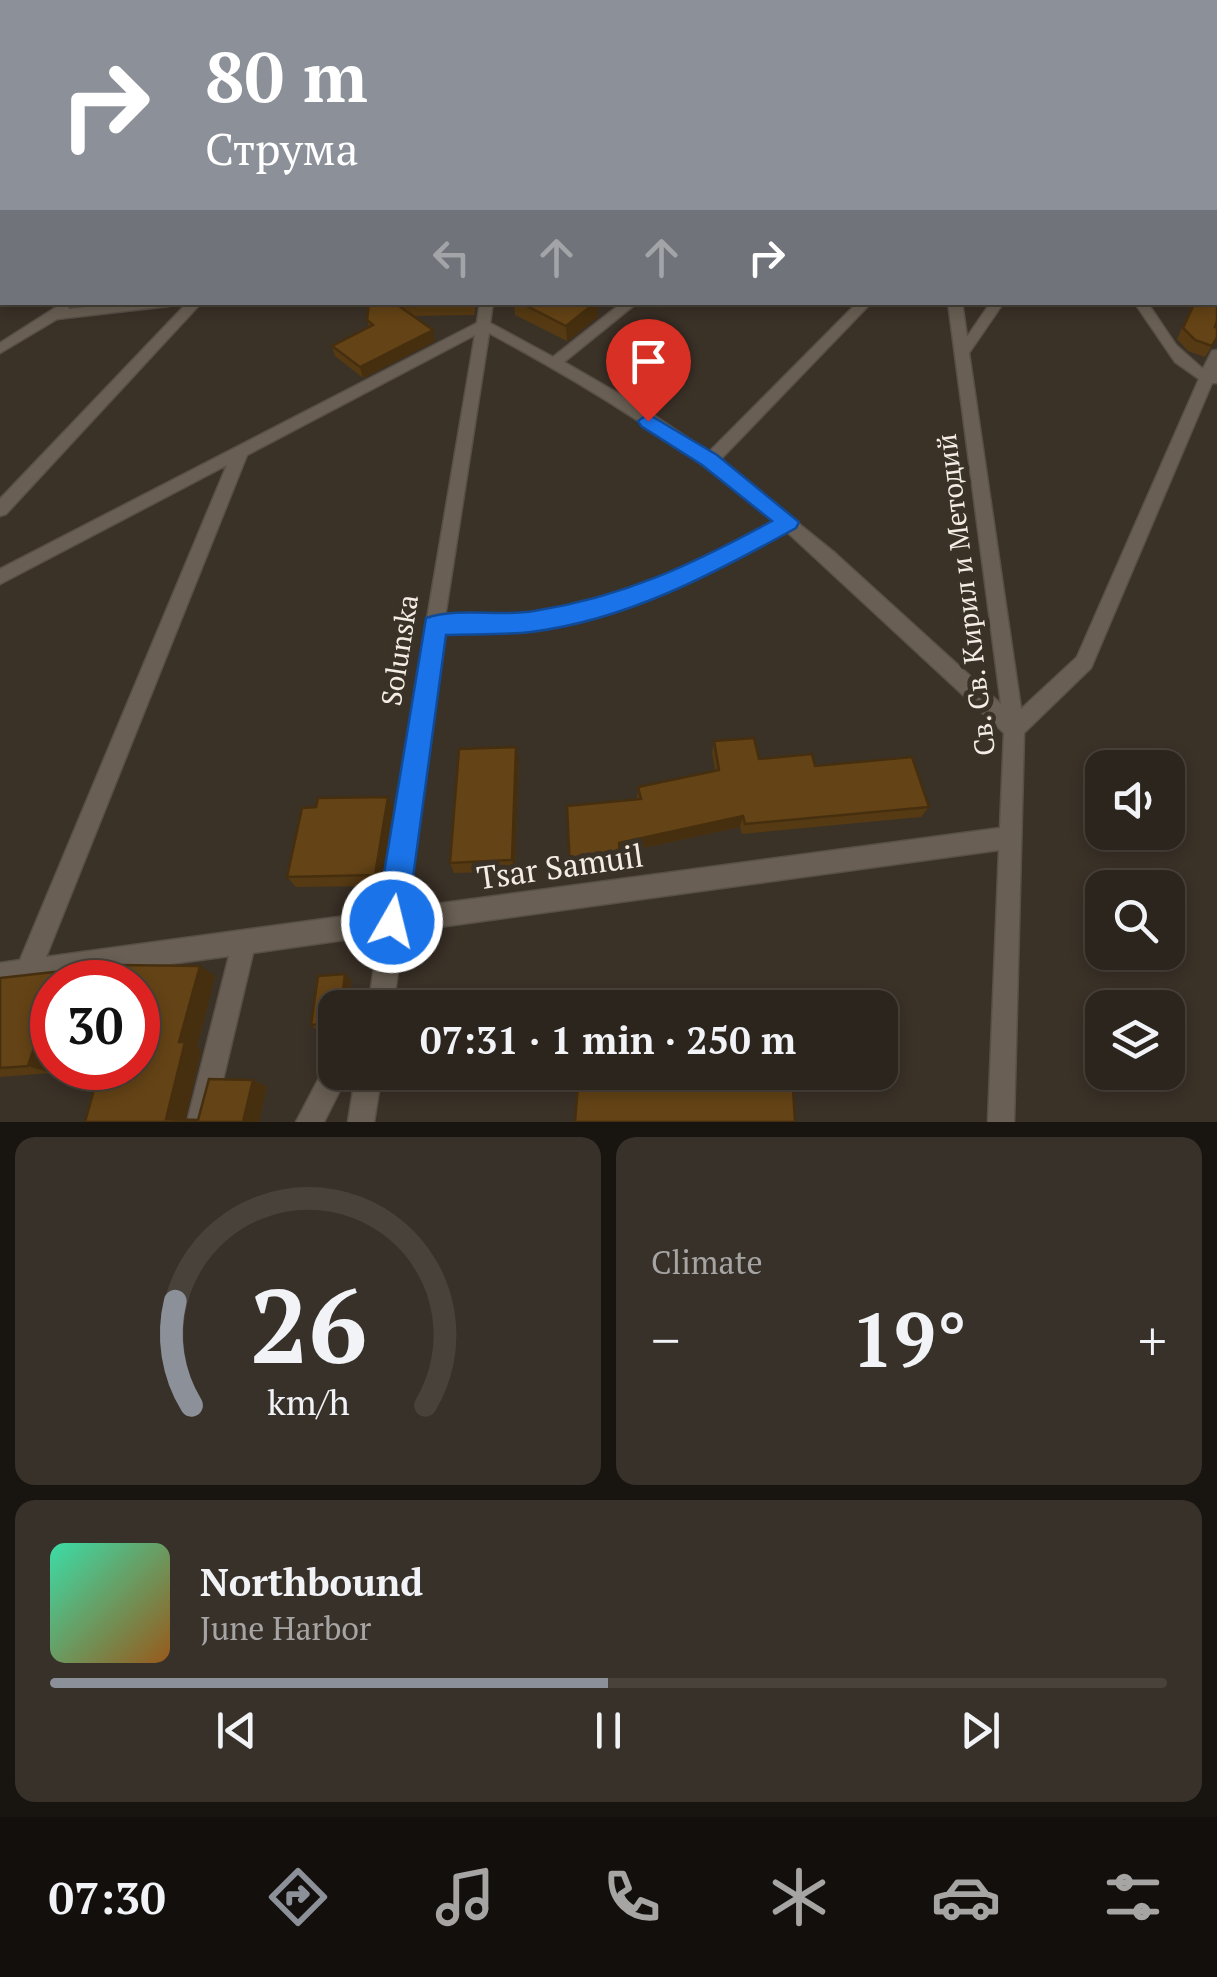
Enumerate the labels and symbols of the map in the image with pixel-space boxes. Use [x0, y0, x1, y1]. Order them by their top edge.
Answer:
pin [606, 319, 691, 422]
street label: Св. Св. Кирил и Методий [927, 432, 1003, 758]
street label: Solunska [372, 592, 426, 708]
street label: Tsar Samuil [474, 834, 646, 898]
position arrow [340, 870, 444, 974]
speed limit sign: 30 [30, 960, 160, 1090]

